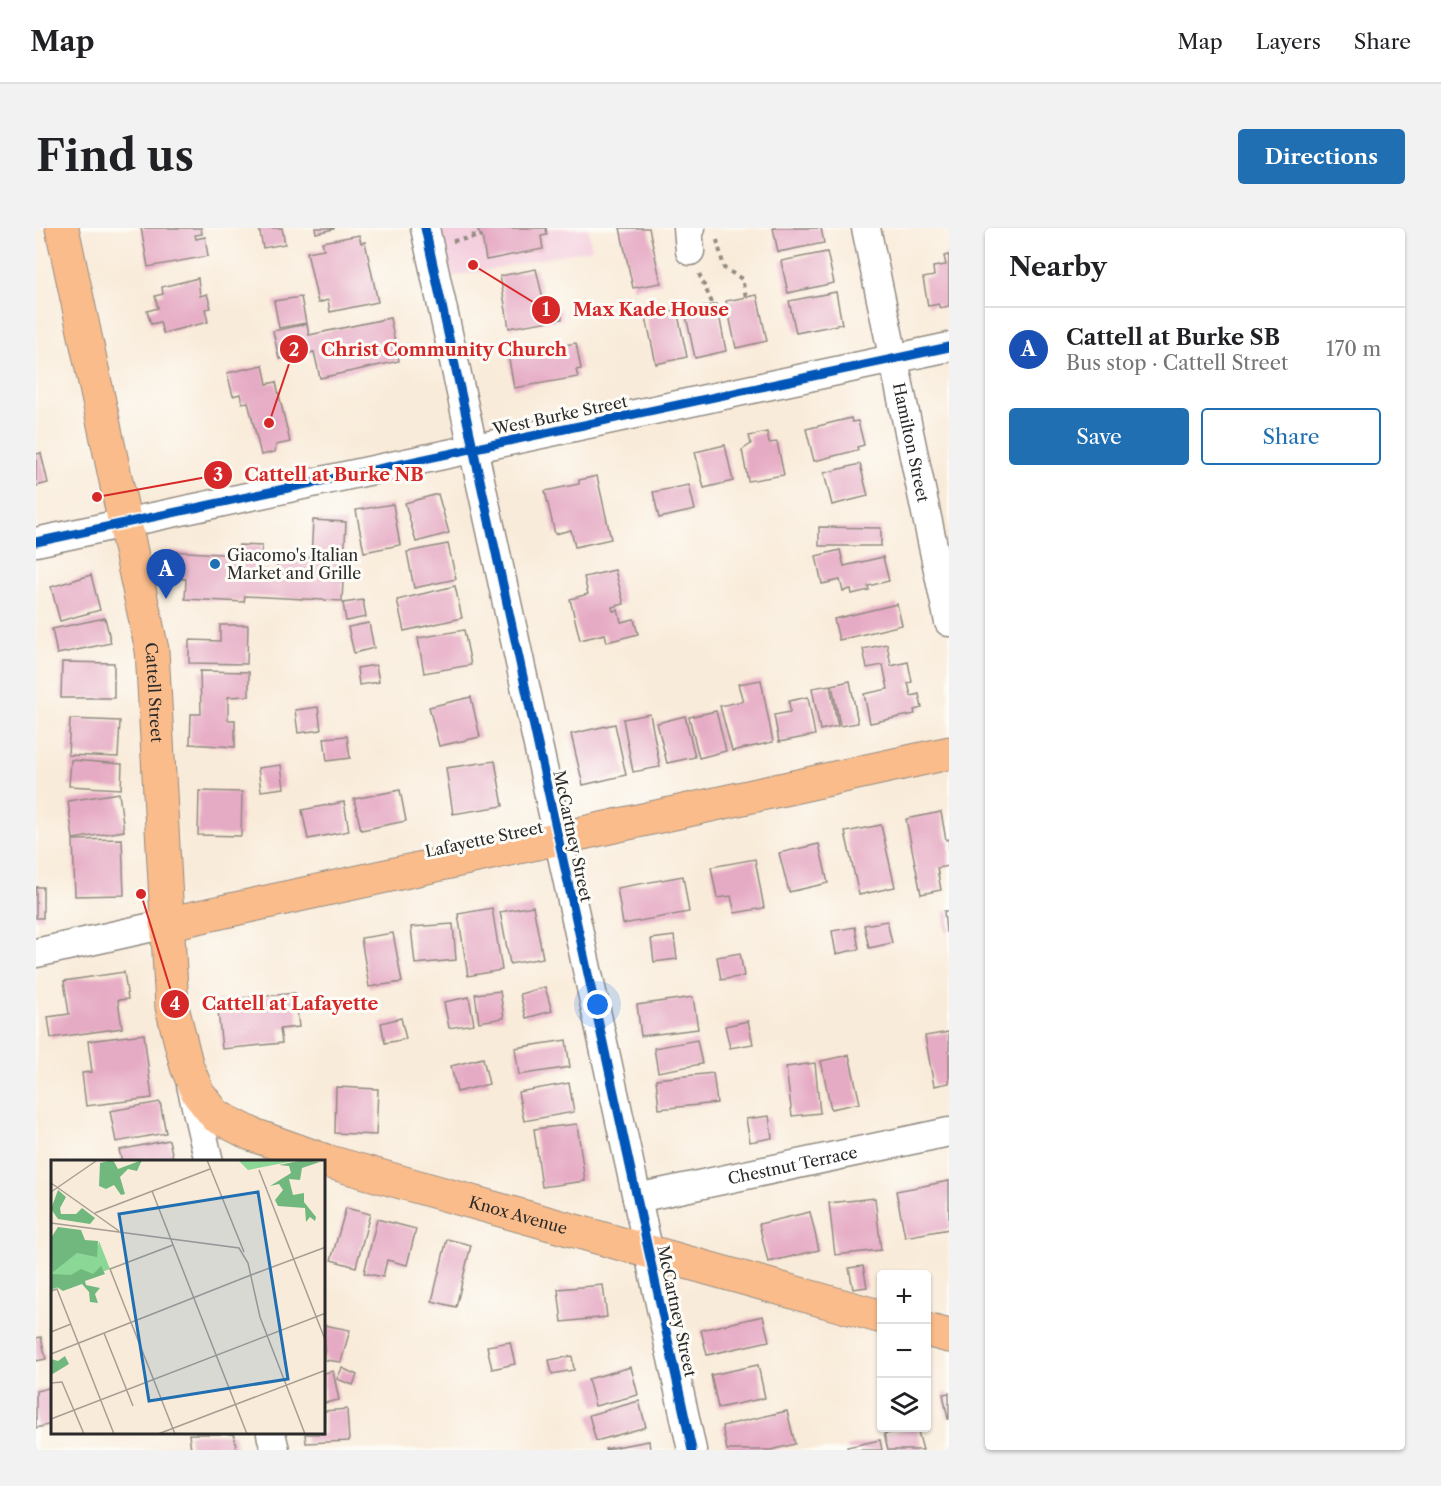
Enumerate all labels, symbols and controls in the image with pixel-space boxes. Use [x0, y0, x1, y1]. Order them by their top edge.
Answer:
text: Map [30, 24, 94, 58]
text: Map [1178, 29, 1223, 54]
text: Layers [1256, 29, 1321, 54]
text: Share [1354, 29, 1411, 54]
button: Directions [1238, 129, 1405, 184]
text: Find us [36, 130, 194, 182]
text: Nearby [1009, 251, 1107, 283]
callout: Max Kade House [531, 292, 741, 328]
text: 1 [542, 299, 550, 321]
text: Max Kade House [573, 299, 729, 321]
text: Cattell at Burke SB [1066, 324, 1280, 351]
callout: Christ Community Church [279, 331, 580, 367]
text: A [1021, 337, 1036, 361]
text: 170 m [1326, 337, 1381, 361]
text: 2 [289, 339, 299, 361]
text: Christ Community Church [321, 339, 568, 361]
text: Bus stop · Cattell Street [1066, 351, 1288, 375]
street label: Hamilton Street [889, 381, 934, 504]
street label: West Burke Street [490, 391, 629, 439]
button: Save [1009, 408, 1189, 465]
button: Share [1201, 408, 1381, 465]
callout: Cattell at Burke NB [203, 457, 436, 493]
text: 3 [213, 464, 223, 486]
text: Cattell at Burke NB [244, 464, 424, 486]
place label: Giacomo's Italian Market and Grille [227, 545, 361, 583]
pin: A [146, 550, 186, 599]
marker: Giacomo's Italian Market and Grille [208, 557, 222, 571]
street label: Cattell Street [141, 640, 167, 743]
street label: McCartney Street [549, 768, 597, 904]
street label: Lafayette Street [423, 817, 545, 861]
callout: Cattell at Lafayette [160, 986, 391, 1022]
your location [583, 990, 612, 1019]
text: 4 [170, 993, 180, 1015]
text: Cattell at Lafayette [202, 993, 379, 1015]
street label: Chestnut Terrace [726, 1142, 859, 1189]
inset map [51, 1160, 326, 1435]
street label: Knox Avenue [467, 1192, 570, 1238]
street label: McCartney Street [653, 1243, 701, 1379]
map controls [877, 1270, 931, 1432]
button: + [877, 1270, 931, 1324]
button: − [877, 1324, 931, 1378]
button: layers [877, 1378, 931, 1432]

